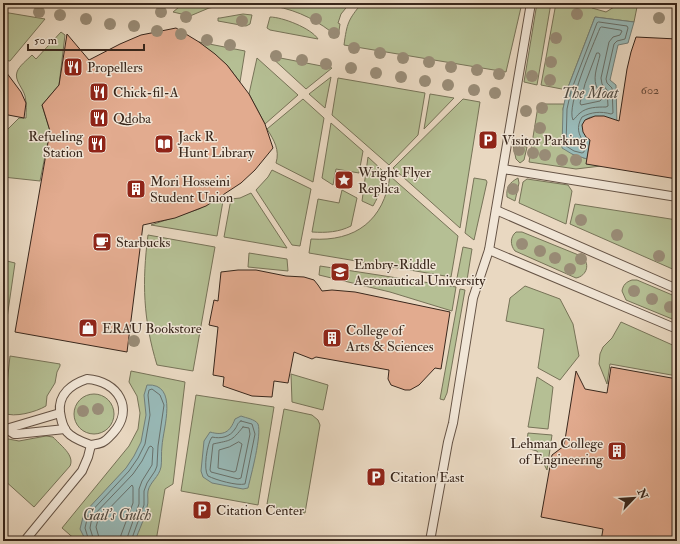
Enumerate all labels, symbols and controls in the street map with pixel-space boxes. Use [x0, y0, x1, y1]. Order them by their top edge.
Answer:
scale bar [28, 26, 144, 52]
text: 50 m [34, 33, 58, 48]
restaurant icon: Propellers [62, 56, 84, 78]
place label: Propellers [87, 59, 143, 77]
restaurant icon: Chick-fil-A [88, 81, 110, 103]
house number: 602 [641, 83, 659, 98]
place label: Chick-fil-A [113, 84, 179, 101]
water label: The Moat [562, 84, 619, 103]
restaurant icon: Qdoba [88, 107, 110, 129]
place label: Qdoba [113, 110, 151, 127]
place label: Refueling Station [28, 128, 84, 161]
place label: Jack R. Hunt Library [177, 128, 255, 162]
parking icon: Visitor Parking [477, 129, 499, 151]
place label: Visitor Parking [502, 132, 588, 149]
restaurant icon: Refueling Station [86, 133, 108, 155]
library icon: Jack R. Hunt Library [153, 133, 175, 155]
place label: Wright Flyer Replica [357, 164, 432, 198]
place icon: Wright Flyer Replica [333, 169, 355, 191]
place label: Mori Hosseini Student Union [150, 173, 233, 206]
building icon: Mori Hosseini Student Union [125, 178, 147, 200]
cafe icon: Starbucks [91, 231, 113, 253]
place label: Starbucks [116, 234, 171, 251]
place label: Embry-Riddle Aeronautical University [353, 256, 486, 290]
school or university icon: Embry-Riddle Aeronautical University [329, 261, 351, 283]
shop icon: ERAU Bookstore [77, 317, 99, 339]
place label: ERAU Bookstore [102, 320, 202, 337]
place label: College of Arts & Sciences [345, 322, 434, 355]
building icon: College of Arts & Sciences [321, 327, 343, 349]
place label: Lehman College of Engineering [510, 435, 604, 468]
building icon: Lehman College of Engineering [606, 440, 628, 462]
parking icon: Citation East [365, 466, 387, 488]
place label: Citation East [390, 469, 465, 486]
north arrow [614, 478, 654, 518]
text: N [634, 486, 651, 502]
parking icon: Citation Center [191, 499, 213, 521]
place label: Citation Center [216, 502, 305, 519]
water label: Gail's Gulch [83, 506, 152, 525]

